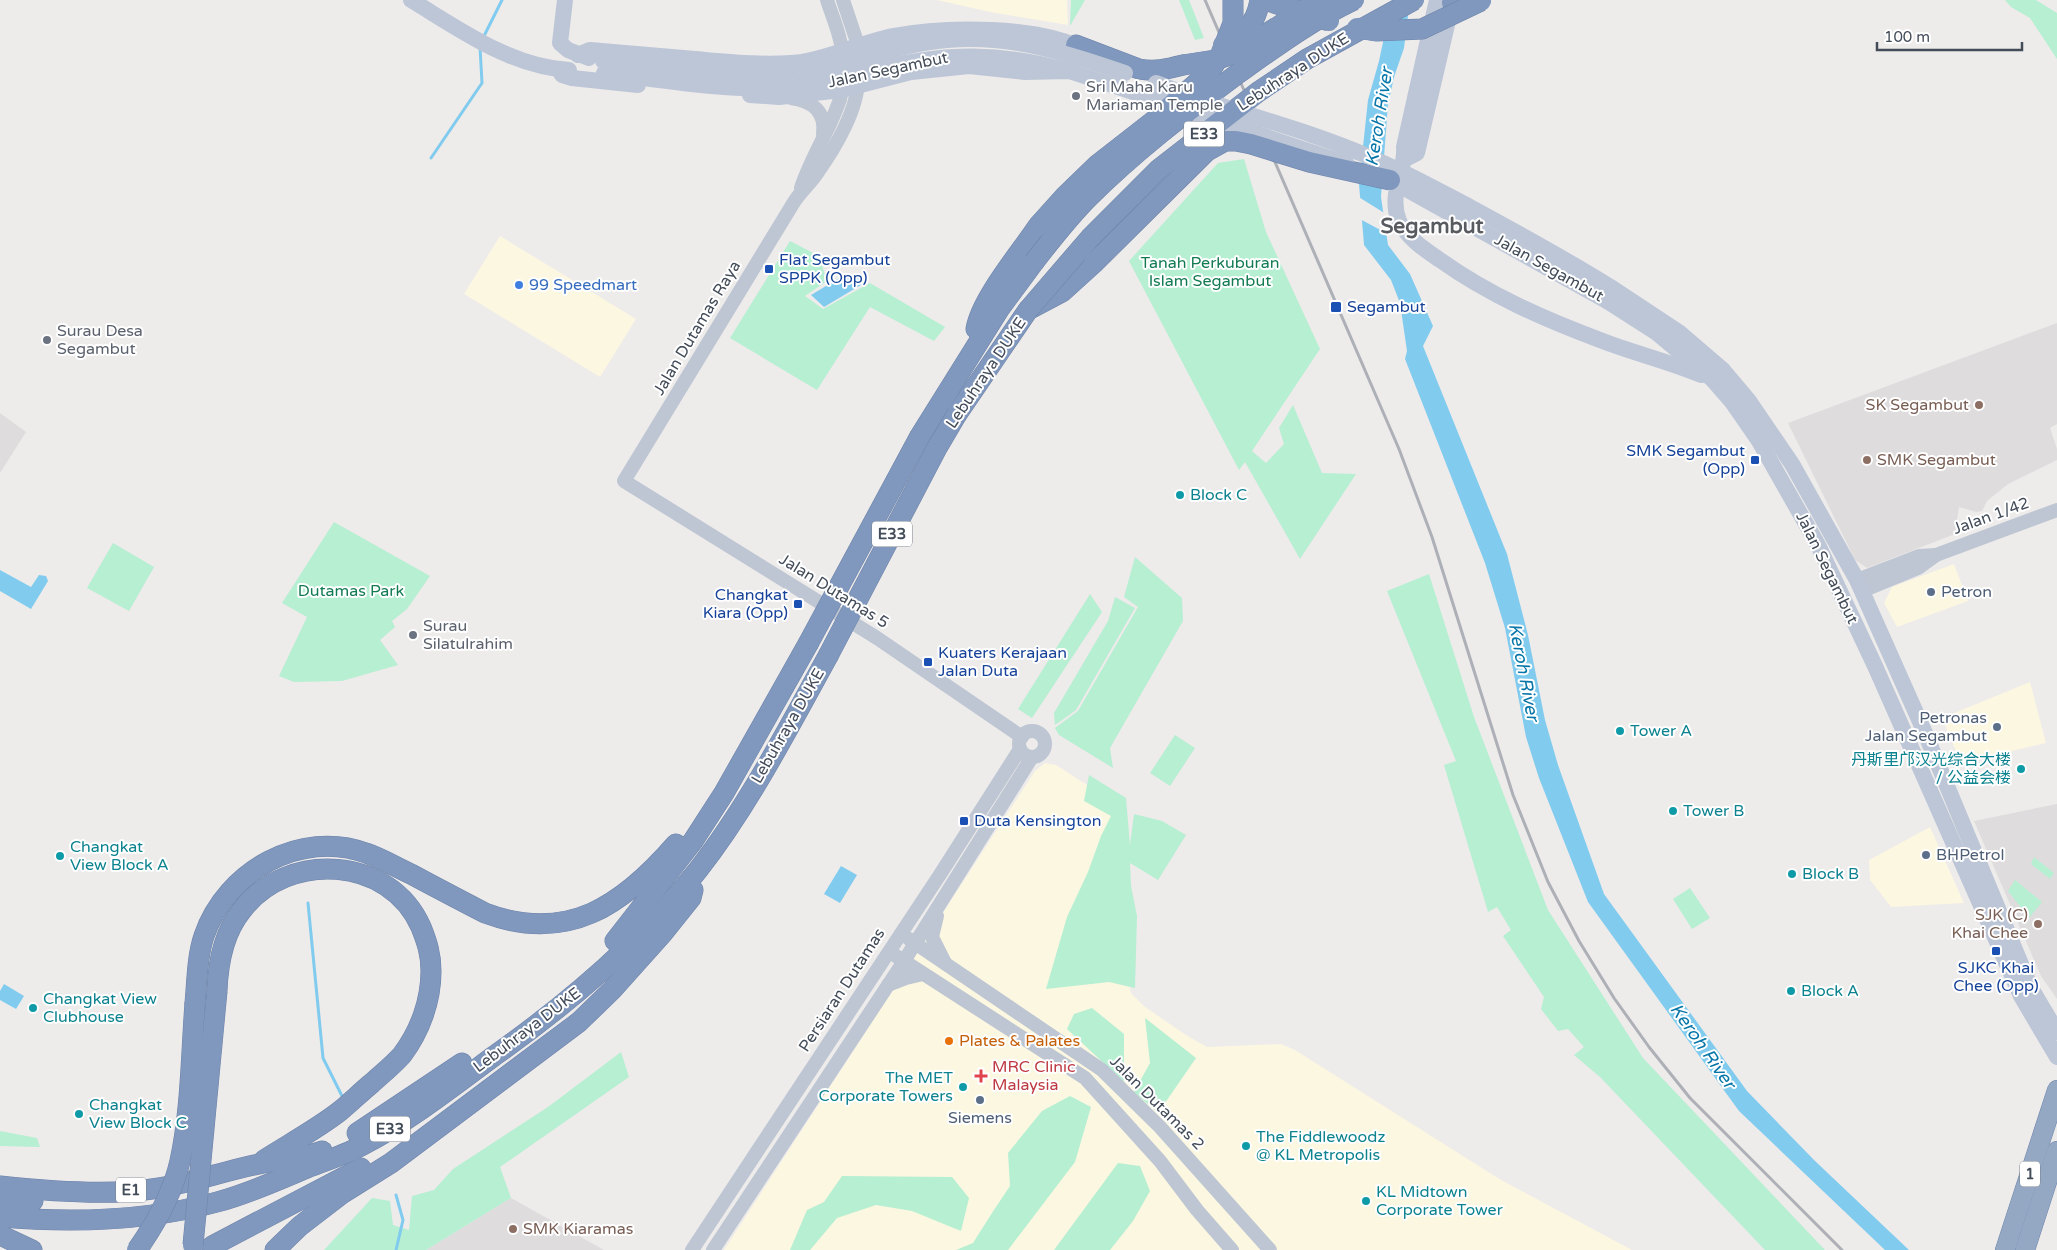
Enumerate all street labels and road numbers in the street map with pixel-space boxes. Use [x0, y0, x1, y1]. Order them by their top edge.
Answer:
street label: Lebuhraya DUKE [1233, 28, 1353, 116]
street label: Jalan Segambut [826, 48, 950, 92]
road number: E33 [1184, 122, 1224, 146]
street label: Jalan Segambut [1491, 230, 1607, 306]
street label: Jalan Dutamas Raya [649, 257, 745, 399]
street label: Lebuhraya DUKE [941, 314, 1031, 432]
street label: Jalan 1/42 [1950, 493, 2032, 539]
street label: Jalan Segambut [1791, 509, 1863, 627]
road number: E33 [872, 522, 912, 546]
street label: Jalan Dutamas 5 [775, 549, 893, 633]
street label: Lebuhraya DUKE [747, 665, 829, 787]
street label: Persiaran Dutamas [795, 924, 889, 1056]
street label: Lebuhraya DUKE [469, 983, 585, 1077]
street label: Jalan Dutamas 2 [1106, 1052, 1208, 1154]
road number: E33 [370, 1116, 410, 1142]
road number: 1 [2020, 1162, 2040, 1186]
road number: E1 [116, 1178, 146, 1202]

